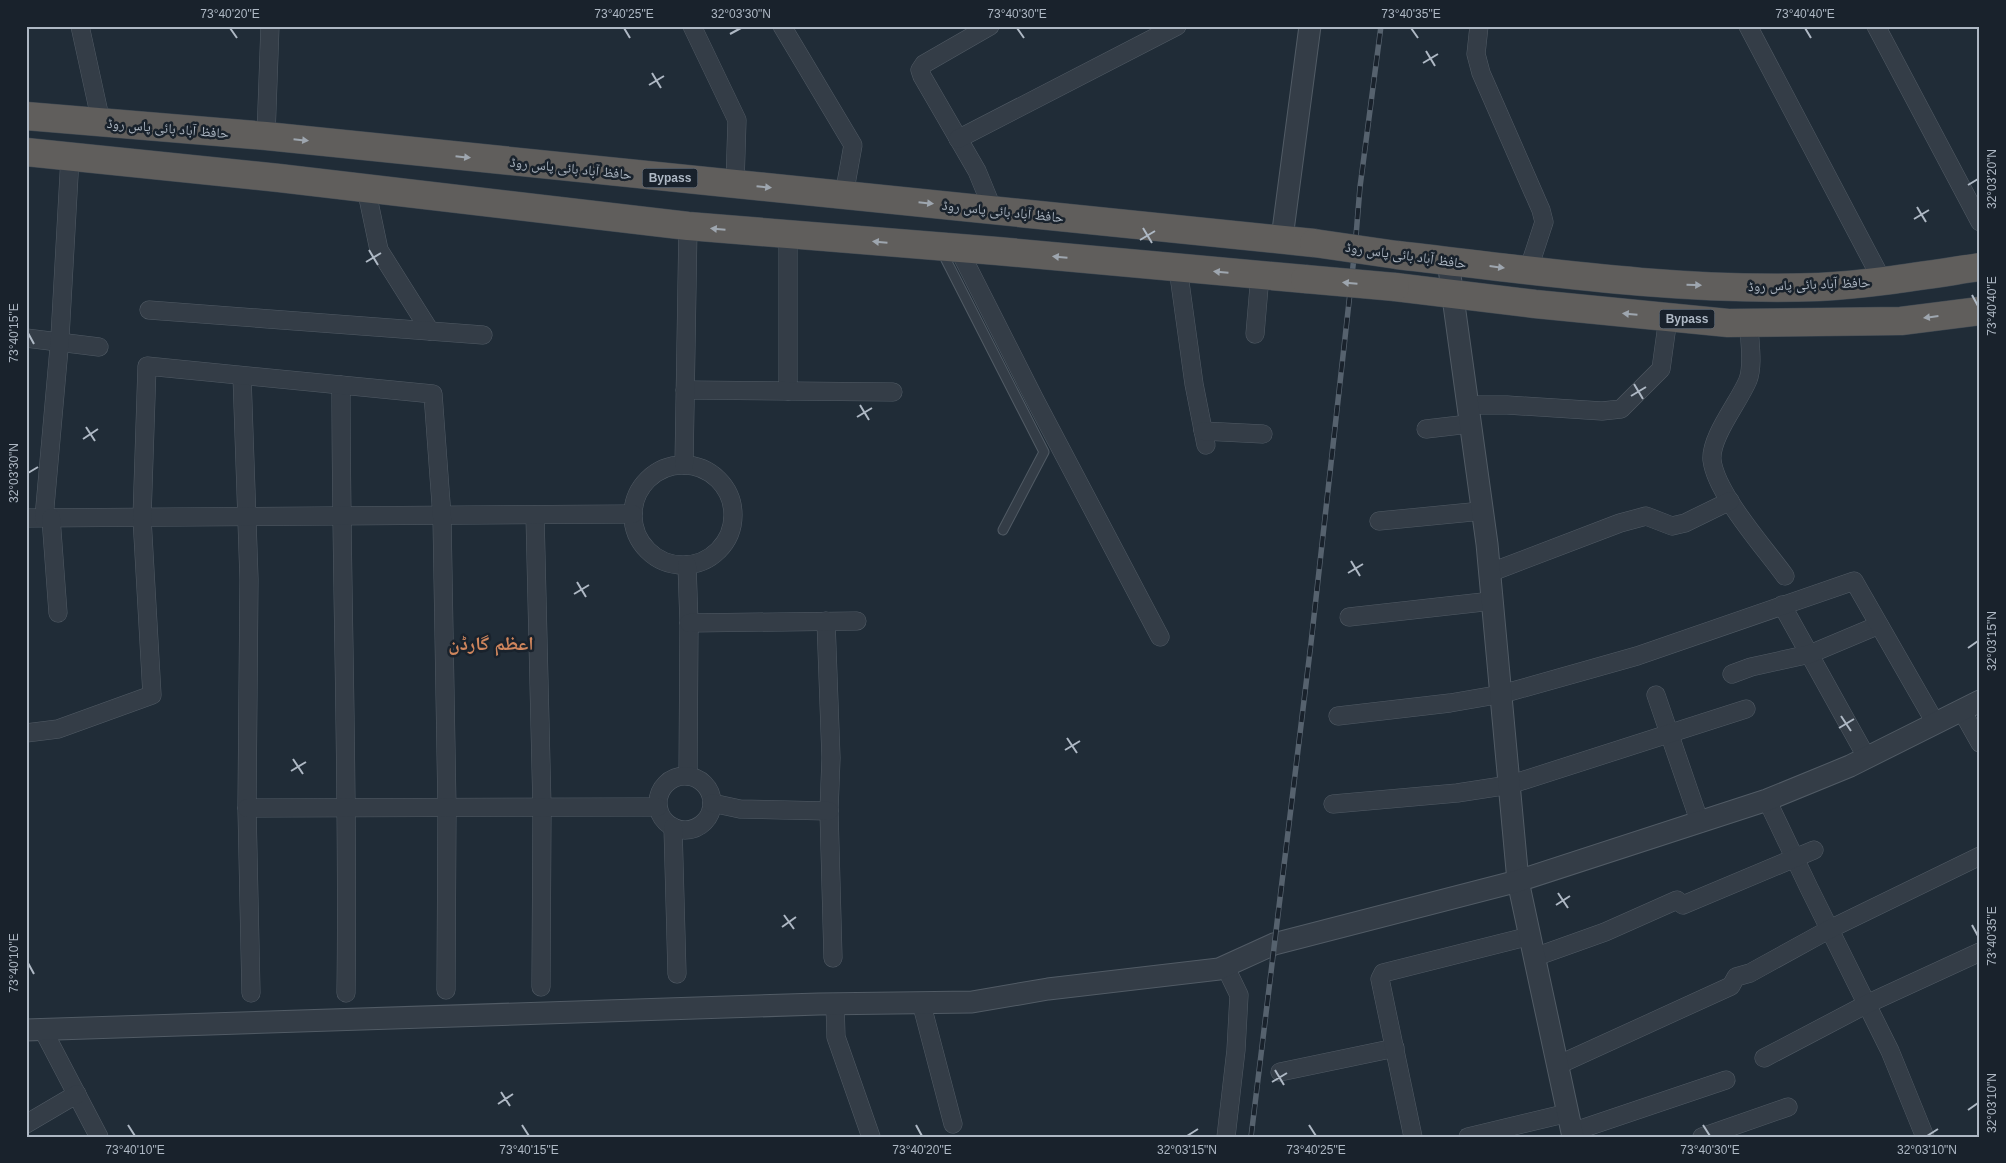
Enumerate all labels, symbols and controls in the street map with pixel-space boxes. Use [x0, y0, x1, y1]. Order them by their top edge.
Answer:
text: 73°40'20"E [200, 7, 260, 21]
text: 73°40'25"E [594, 7, 654, 21]
text: 32°03'30"N [711, 7, 771, 21]
text: 73°40'30"E [987, 7, 1047, 21]
text: 73°40'35"E [1381, 7, 1441, 21]
text: 73°40'40"E [1775, 7, 1835, 21]
street label: حافظ آباد بائی پاس روڈ [106, 115, 230, 142]
one-way arrow [294, 136, 310, 144]
text: 32°03'20"N [1985, 149, 1999, 209]
one-way arrow [455, 153, 471, 161]
street label: حافظ آباد بائی پاس روڈ [509, 154, 633, 183]
road number: Bypass [642, 168, 698, 188]
one-way arrow [756, 183, 772, 191]
street label: حافظ آباد بائی پاس روڈ [941, 197, 1065, 226]
one-way arrow [918, 199, 934, 207]
one-way arrow [710, 225, 726, 233]
one-way arrow [872, 238, 888, 246]
street label: حافظ آباد بائی پاس روڈ [1344, 239, 1468, 273]
one-way arrow [1051, 253, 1067, 261]
one-way arrow [1490, 263, 1506, 271]
one-way arrow [1213, 267, 1229, 275]
street label: حافظ آباد بائی پاس روڈ [1748, 274, 1871, 295]
text: 73°40'40"E [1985, 276, 1999, 336]
one-way arrow [1341, 279, 1357, 287]
one-way arrow [1686, 281, 1702, 289]
text: 73°40'15"E [7, 303, 21, 363]
one-way arrow [1621, 310, 1637, 318]
road number: Bypass [1660, 310, 1714, 328]
one-way arrow [1923, 313, 1939, 321]
text: 32°03'30"N [7, 443, 21, 503]
text: 32°03'15"N [1985, 611, 1999, 671]
district label: اعظم گارڈن [448, 633, 534, 656]
text: 73°40'35"E [1985, 906, 1999, 966]
text: 73°40'10"E [7, 933, 21, 993]
text: 32°03'10"N [1985, 1073, 1999, 1133]
text: 73°40'10"E [105, 1143, 165, 1157]
text: 73°40'15"E [499, 1143, 559, 1157]
text: 73°40'20"E [892, 1143, 952, 1157]
text: 32°03'15"N [1157, 1143, 1217, 1157]
text: 73°40'25"E [1286, 1143, 1346, 1157]
text: 73°40'30"E [1680, 1143, 1740, 1157]
text: 32°03'10"N [1897, 1143, 1957, 1157]

